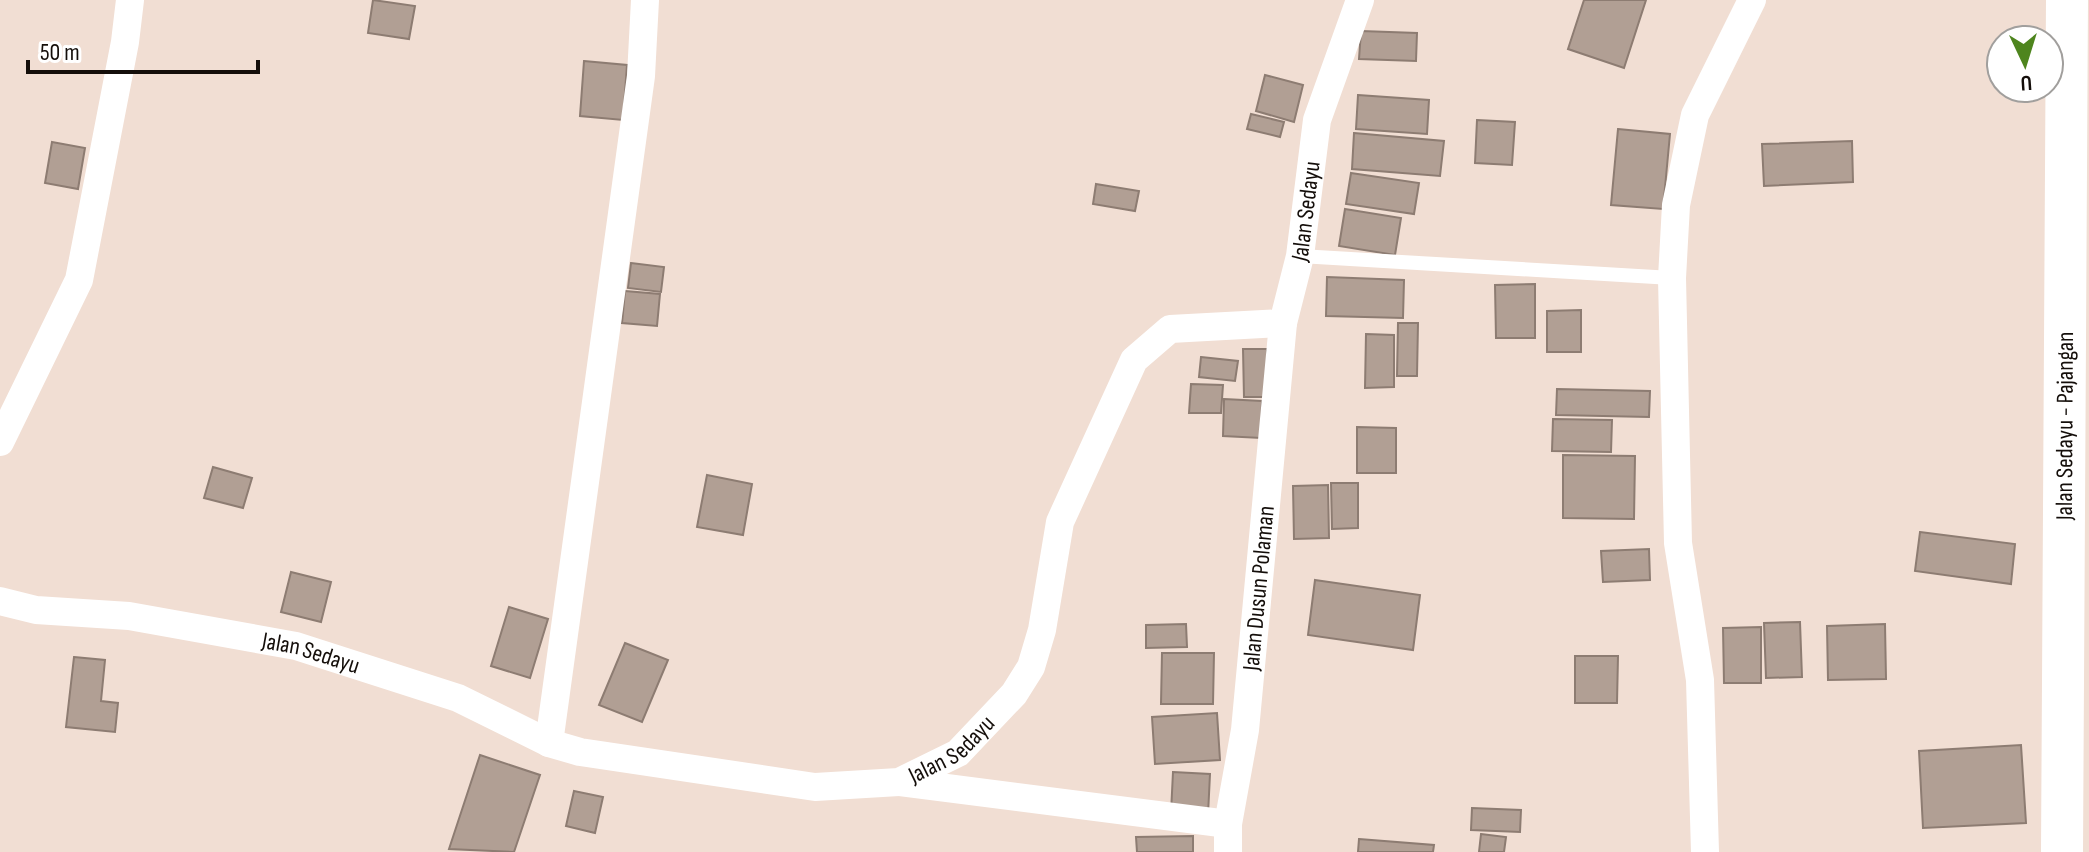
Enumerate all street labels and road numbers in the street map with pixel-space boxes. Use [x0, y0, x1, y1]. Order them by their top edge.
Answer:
street label: Jalan Sedayu [1285, 159, 1327, 265]
street label: Jalan Sedayu - Pajangan [2050, 332, 2080, 521]
street label: Jalan Dusun Polaman [1237, 504, 1281, 673]
street label: Jalan Sedayu [259, 626, 363, 681]
street label: Jalan Sedayu [903, 709, 1001, 791]

